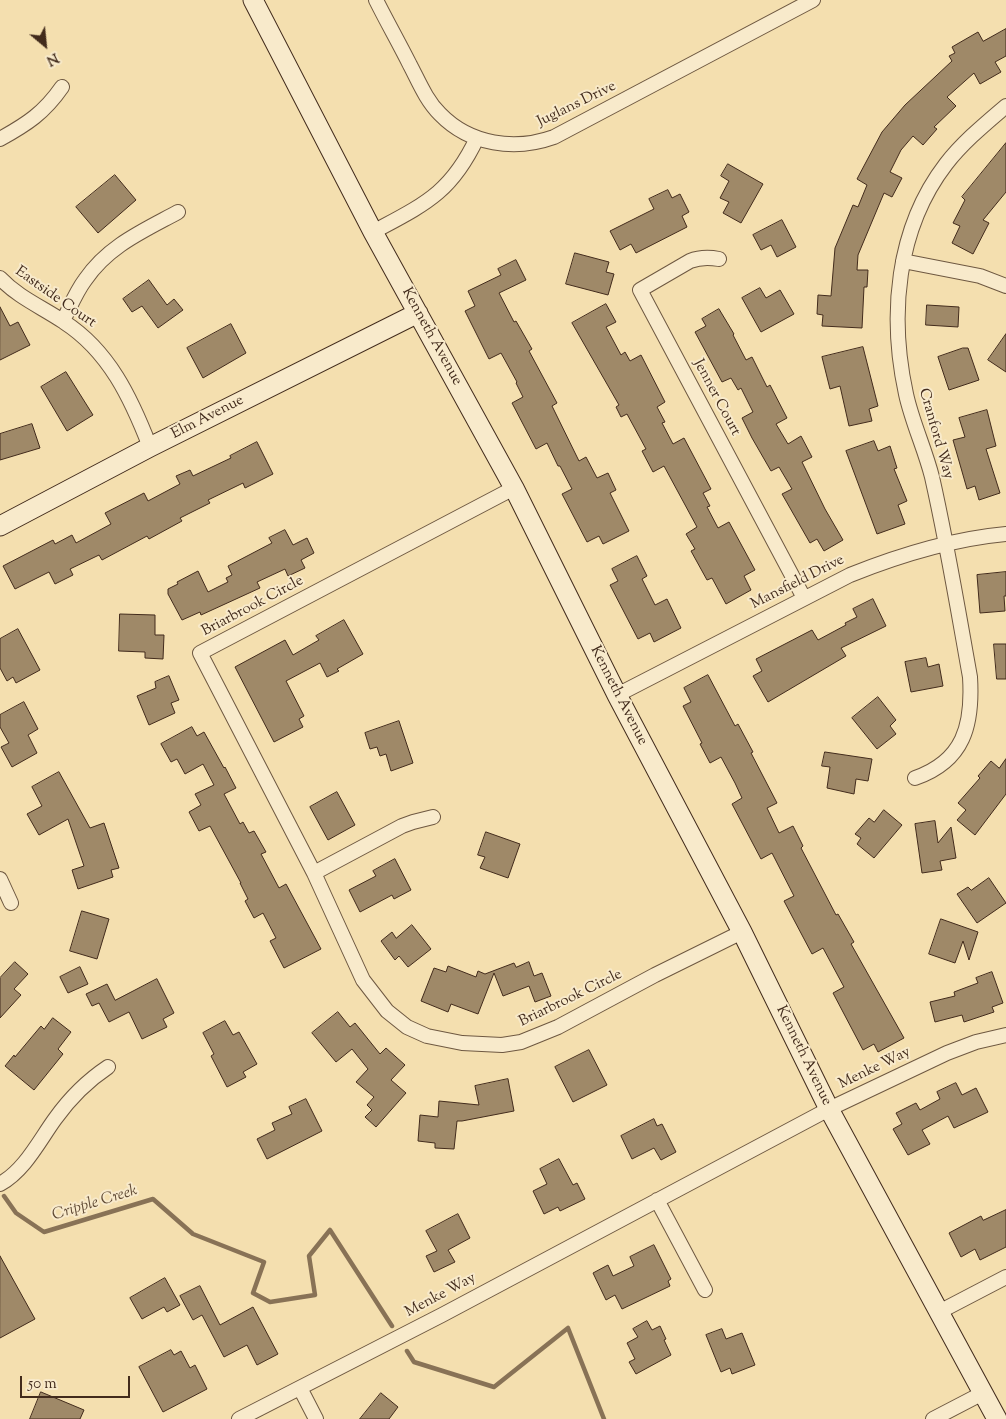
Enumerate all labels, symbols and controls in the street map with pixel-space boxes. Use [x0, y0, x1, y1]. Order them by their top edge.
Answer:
north arrow [20, 20, 70, 70]
text: N [42, 47, 62, 70]
street label: Juglans Drive [535, 78, 619, 132]
street label: Eastside Court [11, 263, 99, 333]
street label: Kenneth Avenue [397, 285, 465, 389]
street label: Jenner Court [688, 357, 744, 439]
street label: Cranford Way [913, 387, 957, 481]
street label: Elm Avenue [169, 392, 247, 444]
street label: Mansfield Drive [748, 552, 848, 614]
street label: Briarbrook Circle [199, 573, 307, 641]
street label: Kenneth Avenue [585, 643, 651, 749]
street label: Briarbrook Circle [517, 966, 625, 1032]
street label: Kenneth Avenue [771, 1003, 835, 1109]
street label: Menke Way [836, 1044, 914, 1094]
water label: Cripple Creek [50, 1182, 140, 1226]
street label: Menke Way [403, 1270, 479, 1322]
scale bar [22, 1366, 132, 1398]
text: 50 m [28, 1374, 57, 1395]

